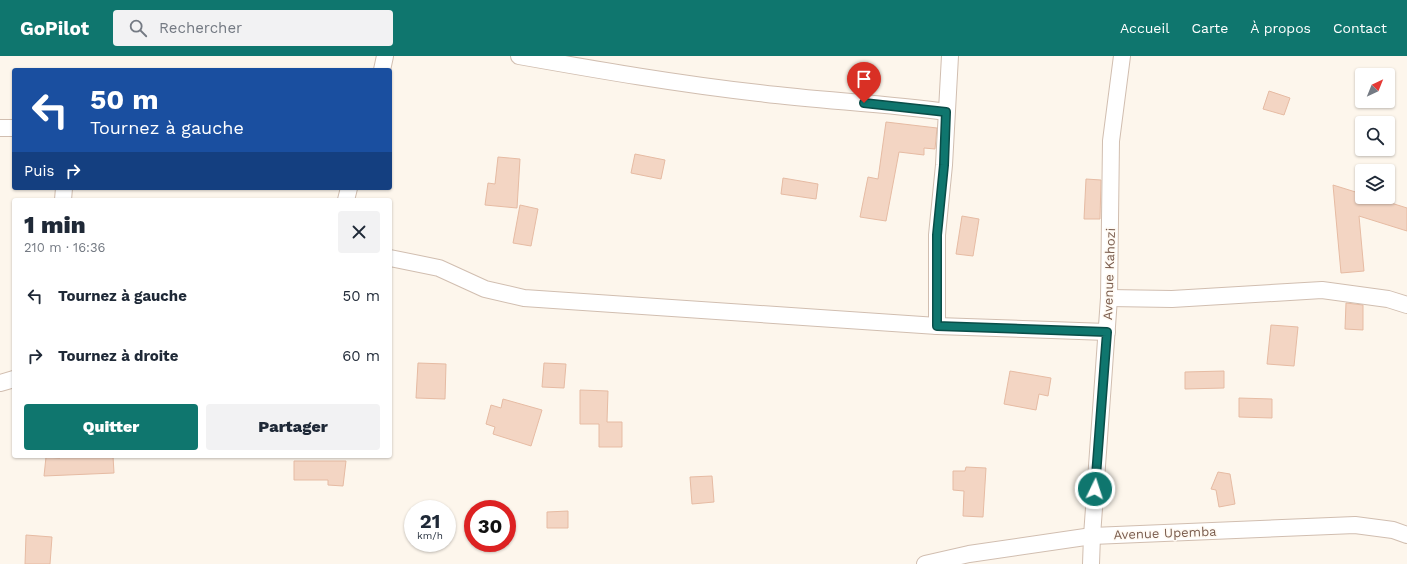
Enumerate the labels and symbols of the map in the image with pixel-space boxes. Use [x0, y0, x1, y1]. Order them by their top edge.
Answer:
pin [847, 62, 881, 103]
north arrow [1355, 68, 1395, 108]
street label: Avenue Kahozi [1100, 228, 1118, 320]
position arrow [1074, 468, 1116, 510]
speed limit sign: 30 [464, 500, 516, 552]
street label: Avenue Upemba [1113, 524, 1217, 542]

